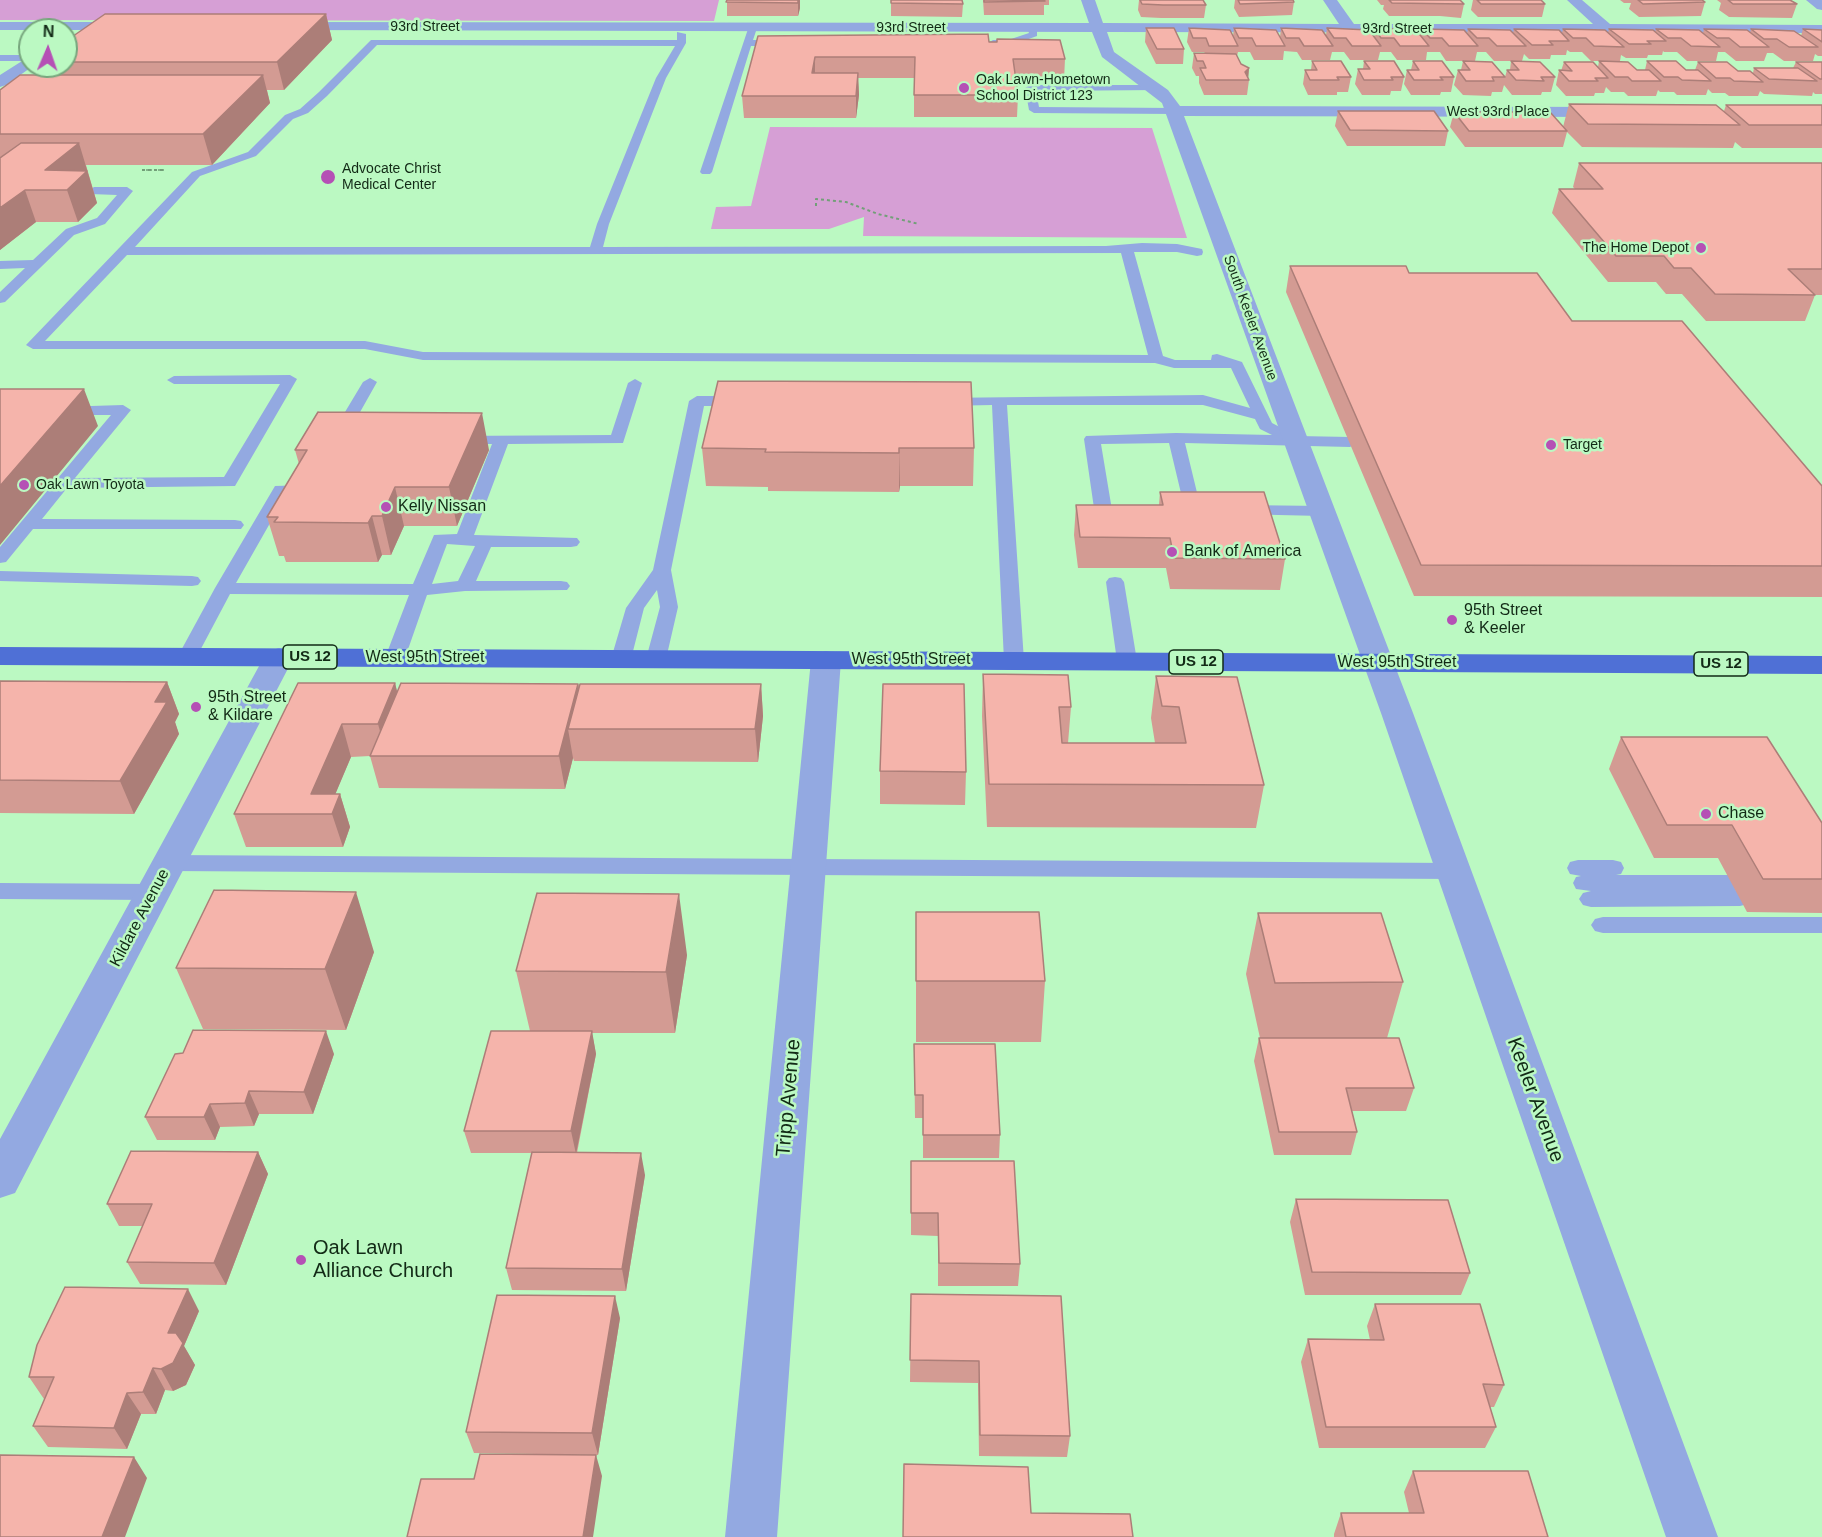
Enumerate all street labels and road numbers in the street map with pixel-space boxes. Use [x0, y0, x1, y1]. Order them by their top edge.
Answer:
street label: 93rd Street [390, 19, 460, 35]
street label: 93rd Street [876, 20, 946, 36]
street label: 93rd Street [1362, 21, 1432, 37]
street label: West 93rd Place [1447, 104, 1549, 120]
street label: South Keeler Avenue [1220, 253, 1280, 383]
road number: US 12 [283, 645, 337, 669]
street label: West 95th Street [366, 648, 484, 668]
street label: West 95th Street [852, 650, 970, 670]
road number: US 12 [1169, 650, 1223, 674]
road number: US 12 [1694, 652, 1748, 676]
street label: West 95th Street [1338, 653, 1456, 673]
street label: Kildare Avenue [106, 866, 174, 970]
street label: Keeler Avenue [1501, 1034, 1569, 1166]
street label: Tripp Avenue [772, 1038, 806, 1158]

